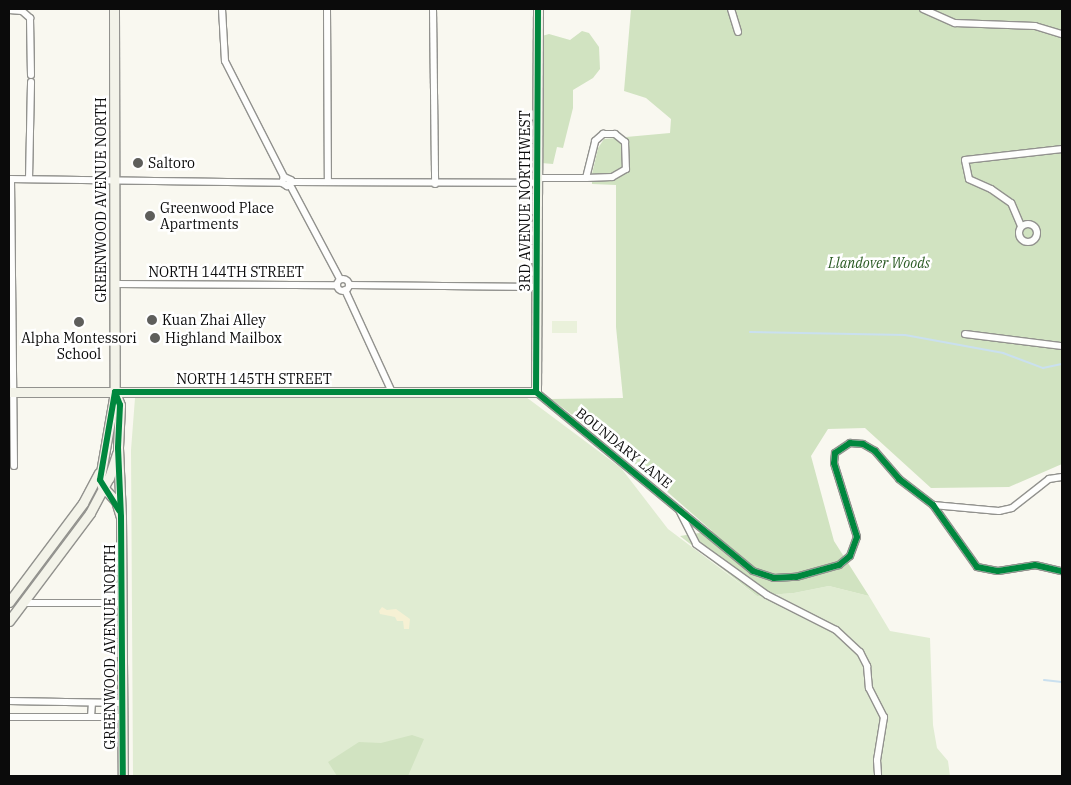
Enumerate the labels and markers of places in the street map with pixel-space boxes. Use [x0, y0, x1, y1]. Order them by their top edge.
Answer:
place label: Saltoro [148, 155, 195, 171]
marker: Saltoro [132, 157, 144, 169]
place label: Greenwood Place Apartments [160, 200, 274, 232]
marker: Greenwood Place Apartments [144, 210, 156, 222]
place label: Kuan Zhai Alley [162, 312, 266, 328]
marker: Kuan Zhai Alley [146, 314, 158, 326]
marker: Alpha Montessori School [73, 316, 85, 328]
place label: Alpha Montessori School [21, 330, 137, 362]
place label: Highland Mailbox [165, 330, 282, 346]
marker: Highland Mailbox [149, 332, 161, 344]

